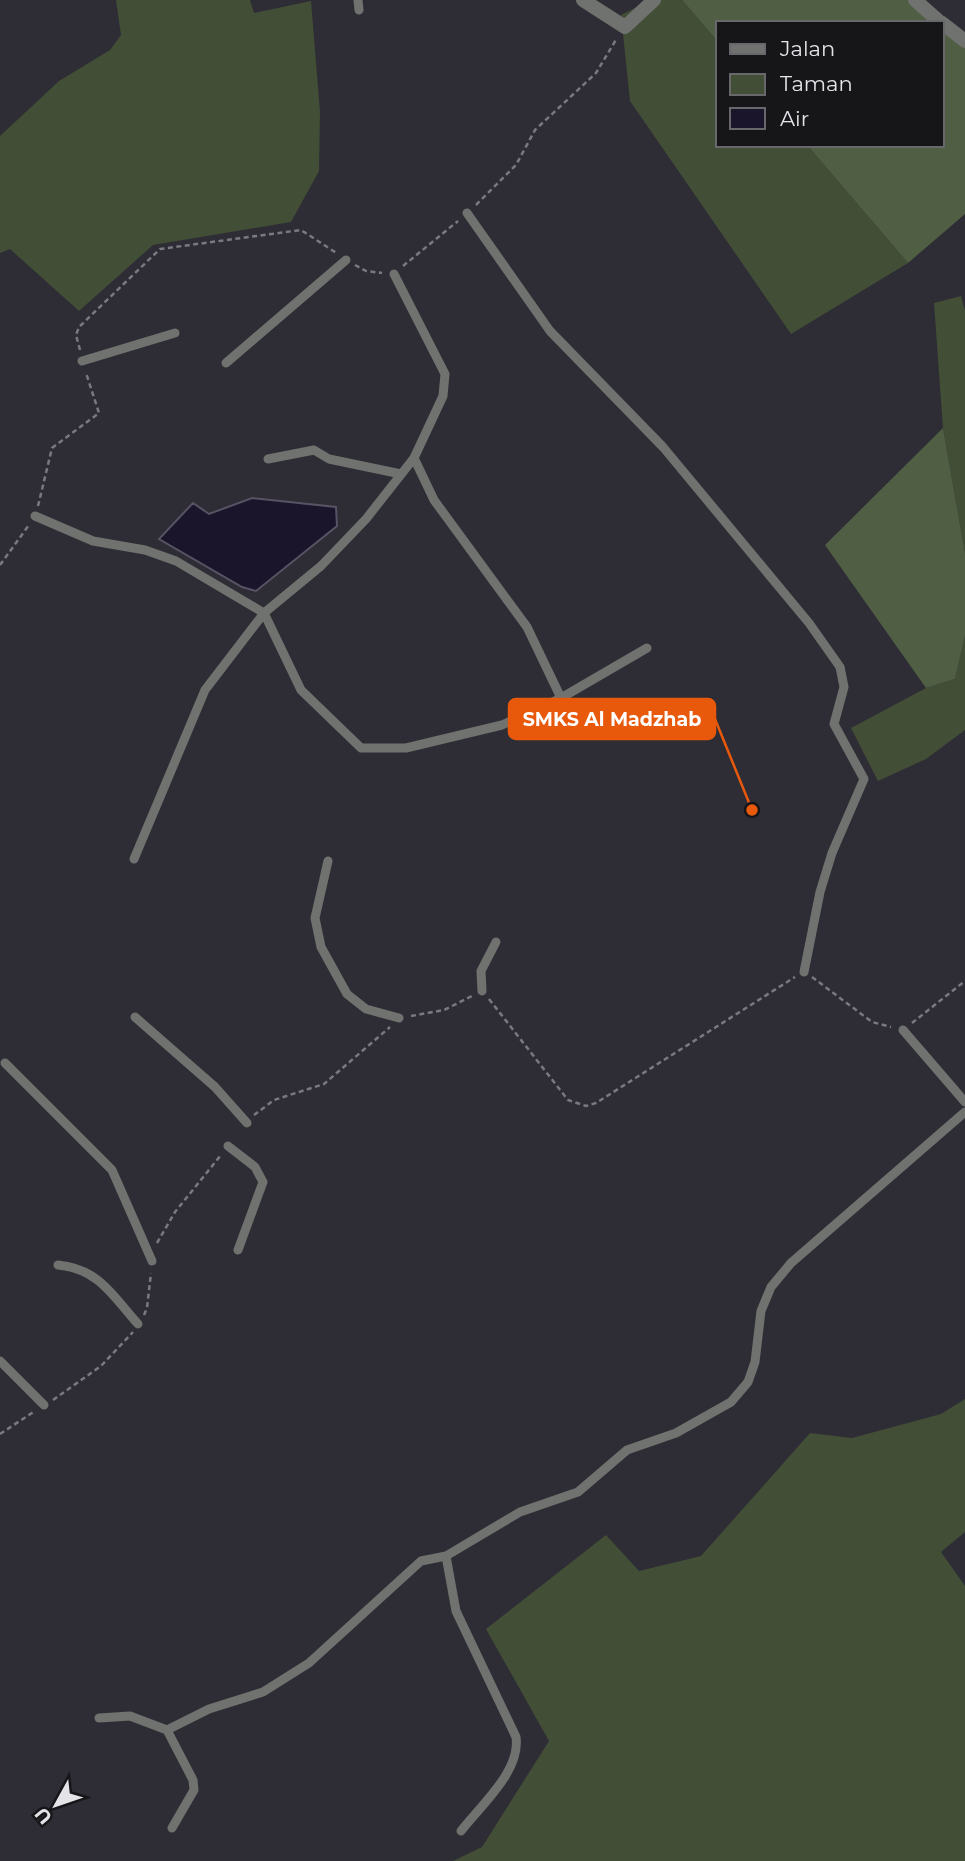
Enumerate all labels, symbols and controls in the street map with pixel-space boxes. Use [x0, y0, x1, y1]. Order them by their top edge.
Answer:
legend [716, 21, 944, 147]
text: Jalan [779, 36, 835, 61]
text: Taman [780, 71, 853, 96]
text: Air [780, 106, 809, 131]
callout: SMKS Al Madzhab [509, 699, 715, 739]
text: SMKS Al Madzhab [523, 708, 701, 731]
north arrow [21, 1770, 91, 1840]
text: U [30, 1802, 57, 1829]

